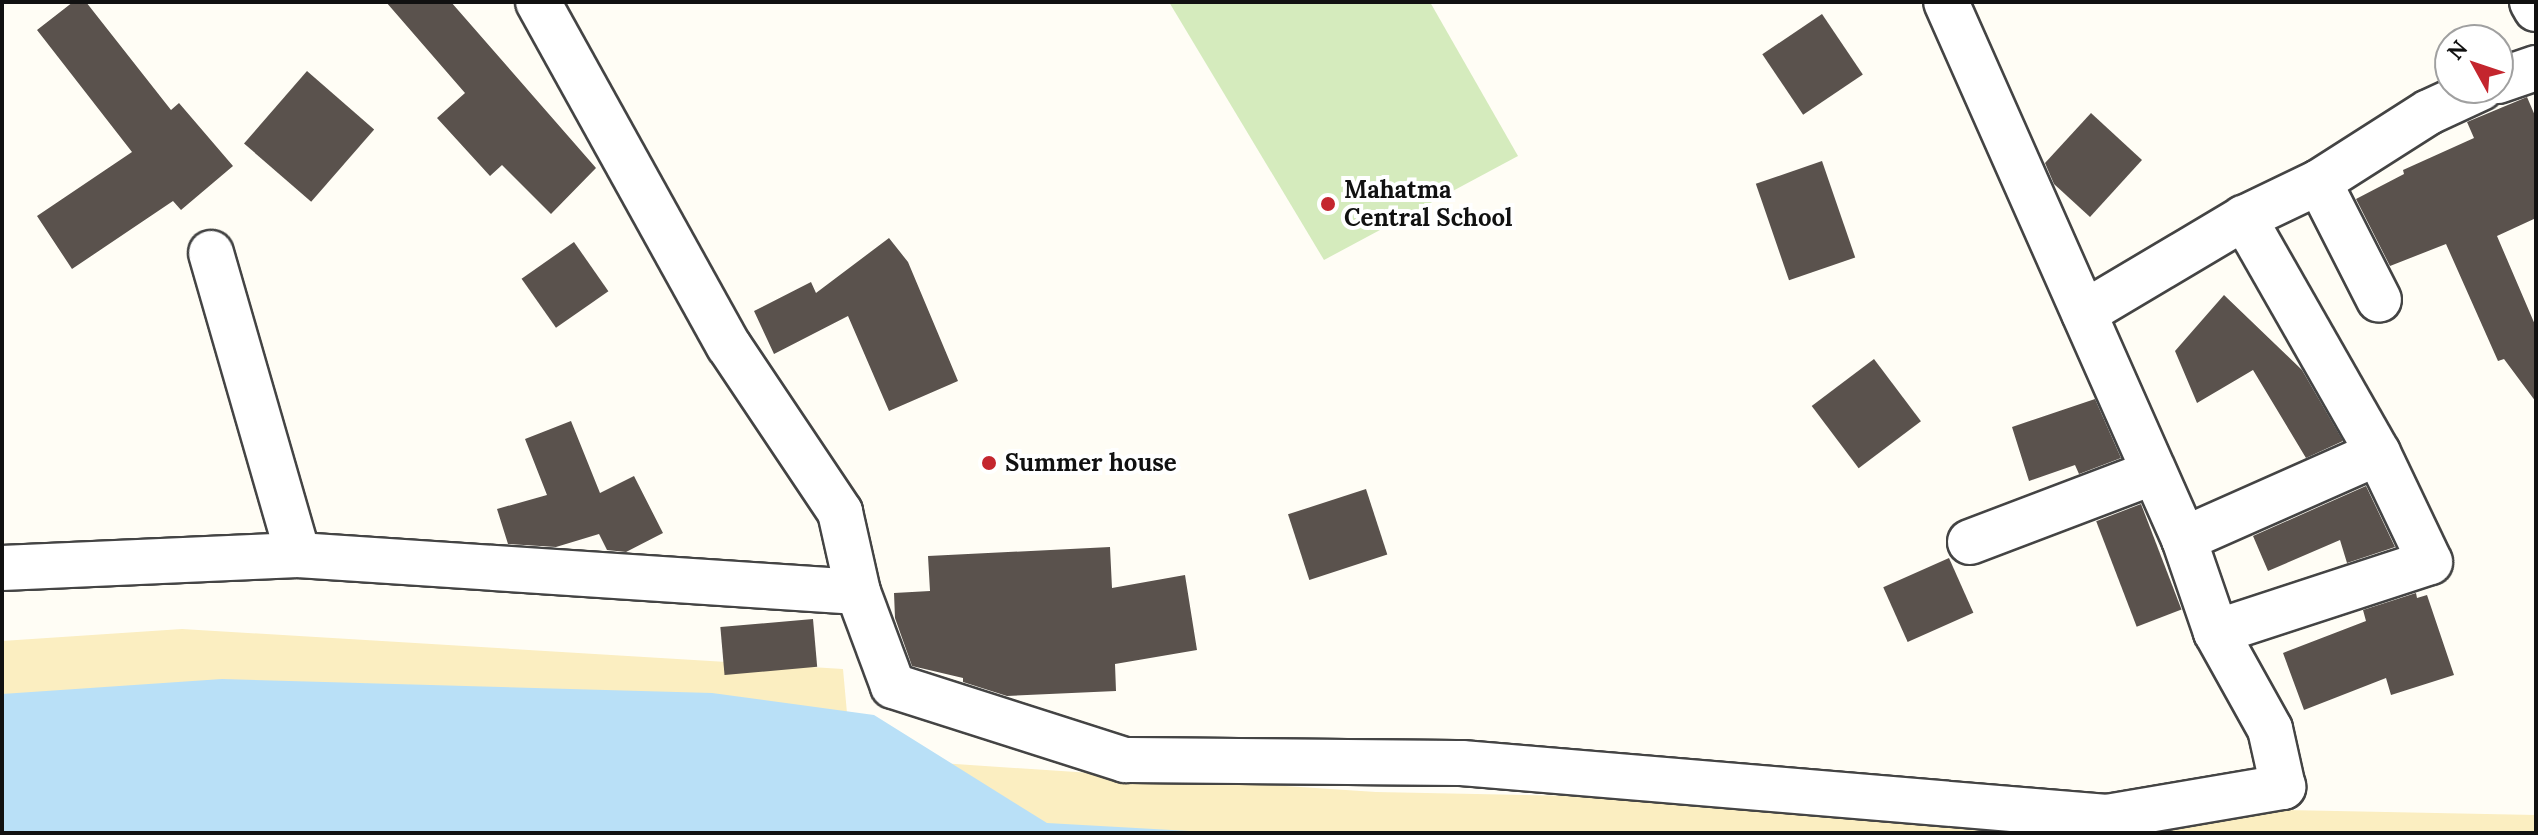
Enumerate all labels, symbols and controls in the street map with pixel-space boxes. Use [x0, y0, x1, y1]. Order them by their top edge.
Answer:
north arrow [2434, 24, 2514, 104]
text: N [2441, 34, 2473, 65]
place label: Mahatma Central School [1344, 176, 1513, 232]
marker: Mahatma Central School [1319, 195, 1337, 213]
place label: Summer house [1005, 449, 1177, 477]
marker: Summer house [980, 454, 998, 472]

